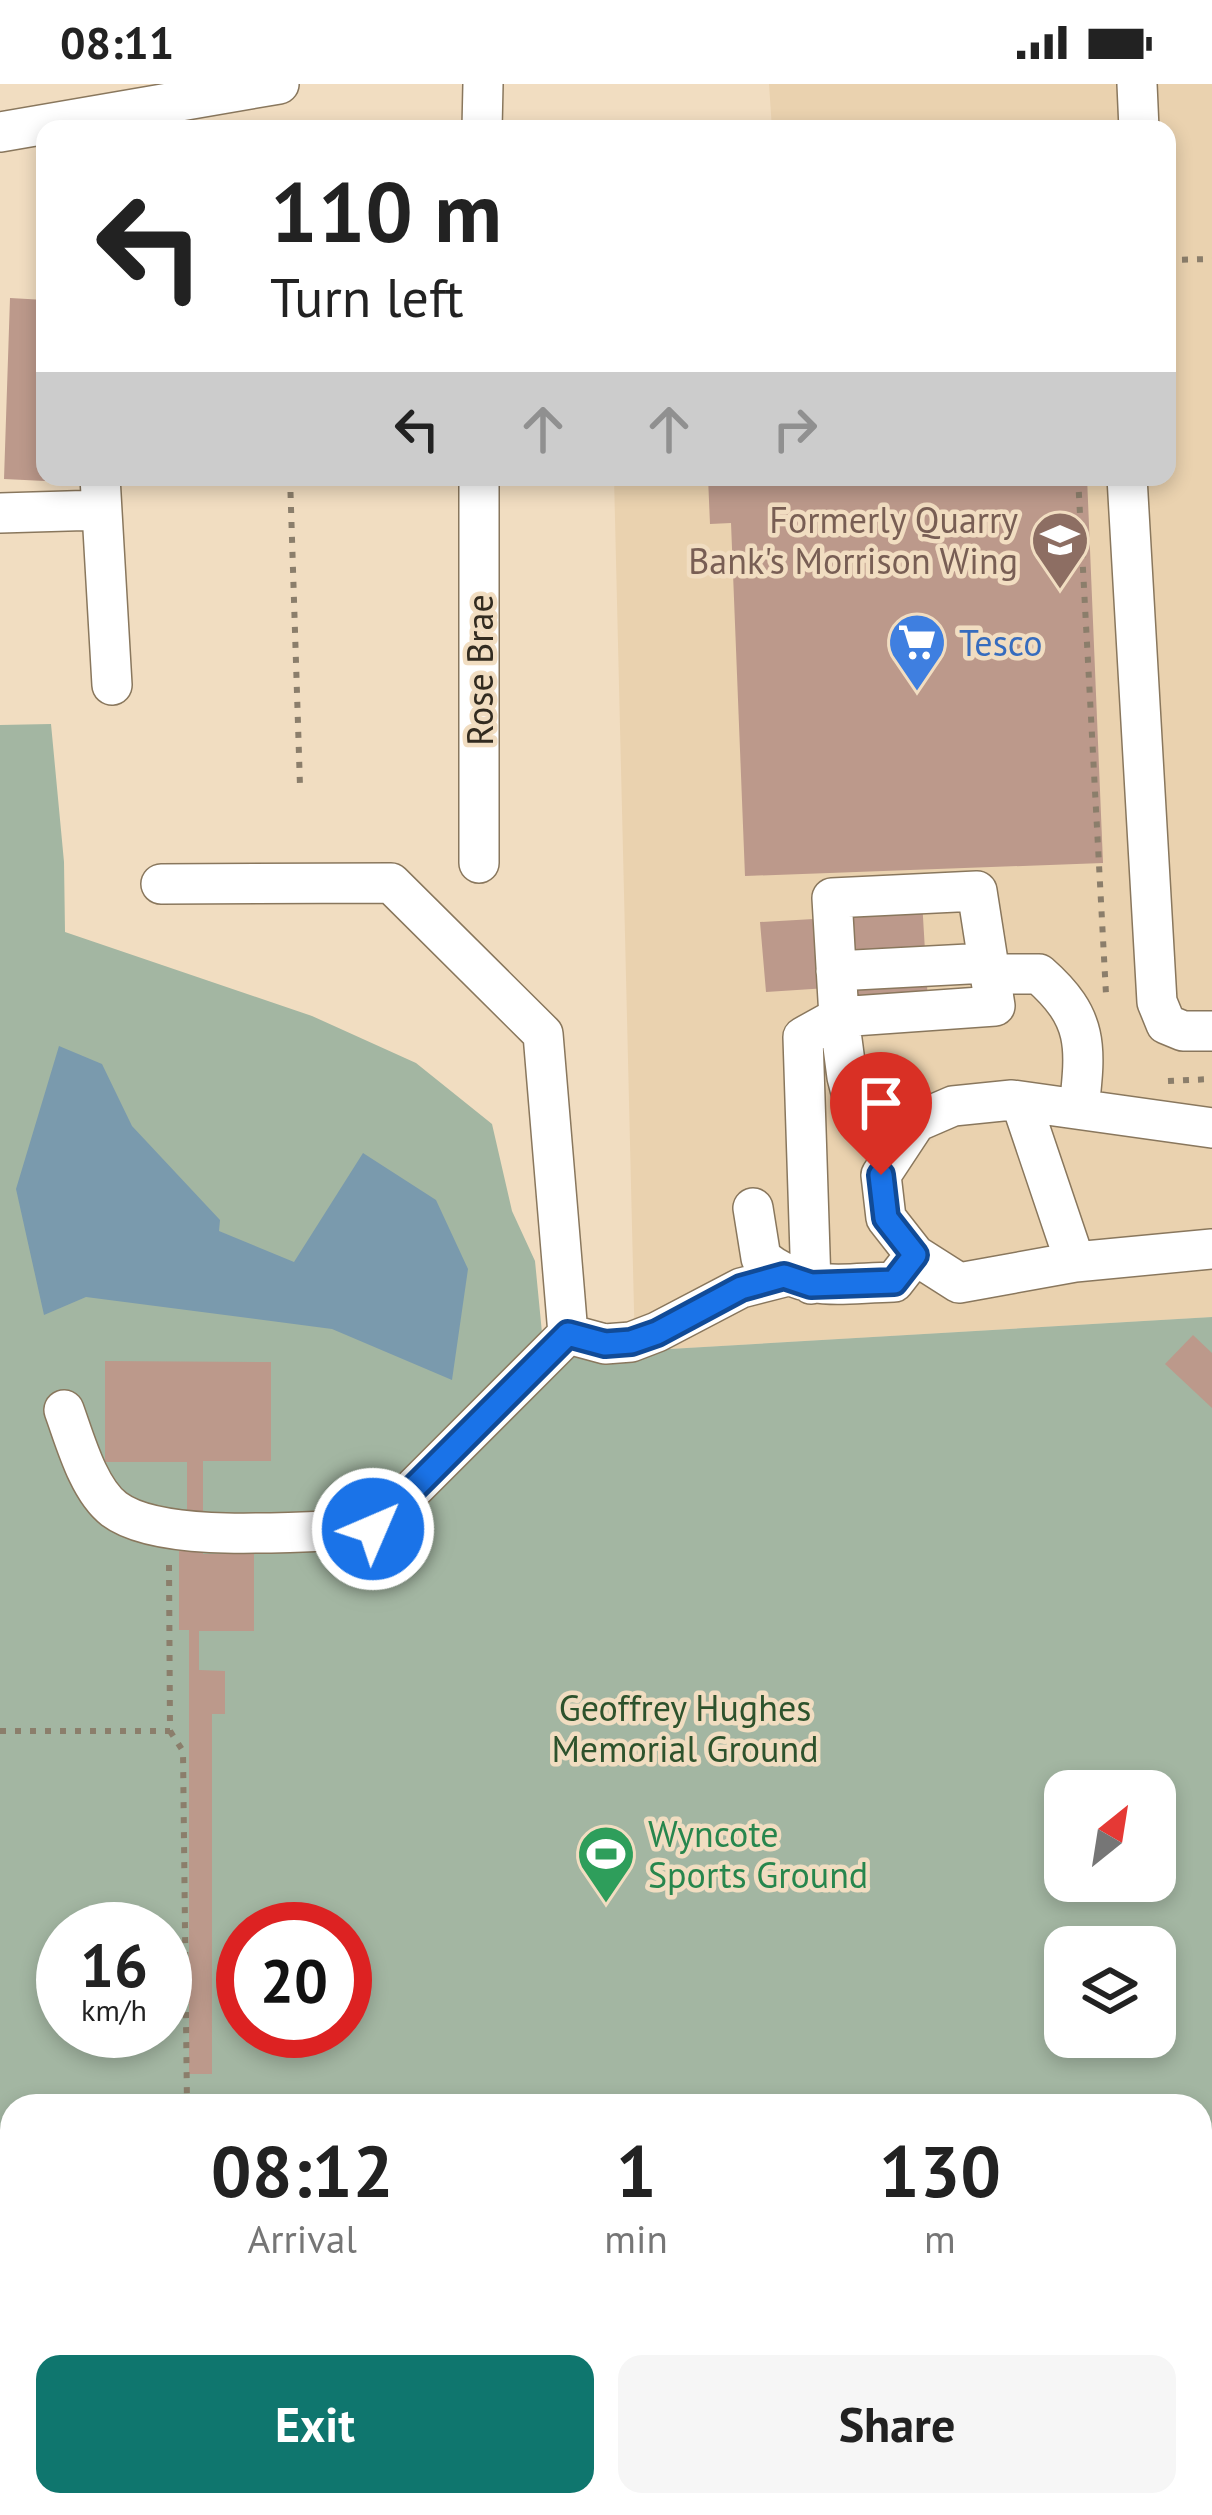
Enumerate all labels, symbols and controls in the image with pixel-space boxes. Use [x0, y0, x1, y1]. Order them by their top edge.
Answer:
text: 08:11 [60, 13, 174, 71]
text: 110 m [270, 156, 502, 265]
icon: left [72, 168, 228, 324]
text: Turn left [270, 262, 464, 332]
icon: left [384, 396, 450, 462]
icon: ahead [510, 396, 576, 462]
icon: ahead [636, 396, 702, 462]
icon: right [762, 396, 828, 462]
place label: Formerly Quarry Bank's Morrison Wing [688, 496, 1018, 584]
school or university icon: Formerly Quarry Bank's Morrison Wing [1029, 509, 1091, 591]
street label: Rose Brae [456, 594, 503, 746]
supermarket icon: Tesco [886, 611, 948, 693]
place label: Tesco [959, 619, 1043, 666]
pin [830, 1052, 932, 1175]
icon: arrive [848, 1070, 914, 1136]
position arrow [310, 1466, 436, 1592]
park label: Geoffrey Hughes Memorial Ground [551, 1684, 819, 1772]
north arrow [1044, 1770, 1176, 1902]
map controls [1044, 1770, 1176, 2058]
place label: Wyncote Sports Ground [648, 1810, 868, 1898]
sports icon: Wyncote Sports Ground [575, 1823, 637, 1905]
speed limit sign: 20 [216, 1902, 372, 2058]
text: 16 [80, 1926, 148, 2004]
button: layers [1044, 1926, 1176, 2058]
text: km/h [81, 1990, 147, 2029]
text: 08:12 [211, 2124, 394, 2217]
text: 1 [616, 2124, 657, 2217]
text: 130 [879, 2124, 1001, 2217]
text: Arrival [248, 2213, 357, 2264]
text: min [604, 2213, 668, 2264]
text: m [924, 2213, 956, 2264]
button: Exit [36, 2355, 594, 2493]
button: Share [618, 2355, 1176, 2493]

